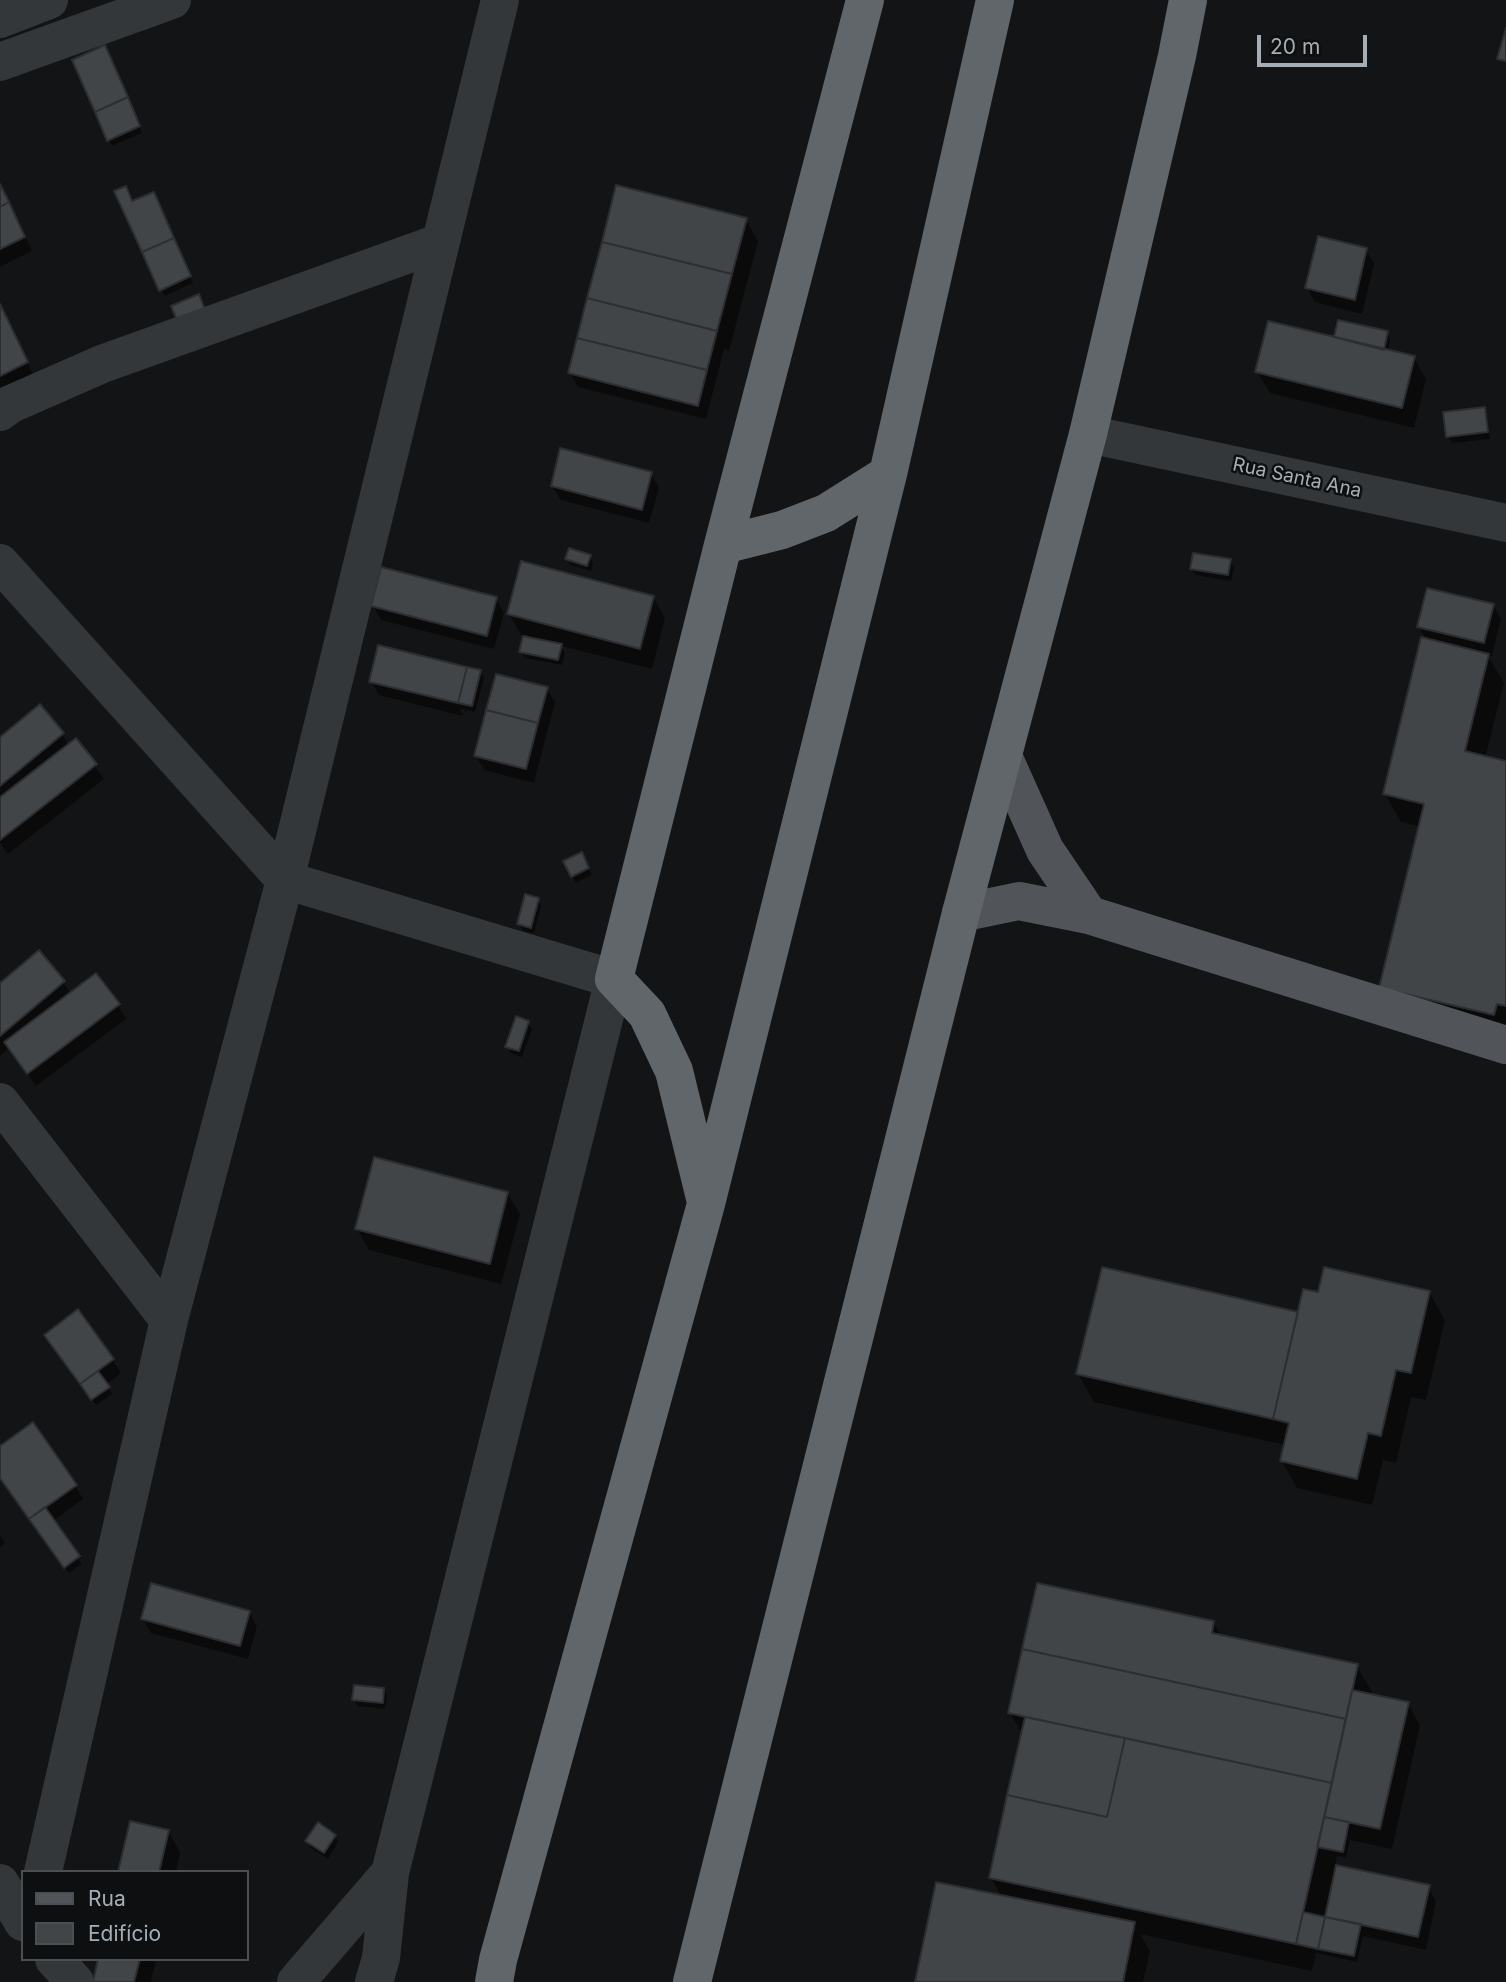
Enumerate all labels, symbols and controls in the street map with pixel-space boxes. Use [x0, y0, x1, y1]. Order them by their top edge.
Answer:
scale bar [1261, 21, 1371, 65]
text: 20 m [1270, 34, 1320, 59]
street label: Rua Santa Ana [1231, 453, 1363, 503]
legend [21, 1870, 248, 1961]
text: Rua [88, 1886, 126, 1911]
text: Edifício [88, 1921, 161, 1946]

